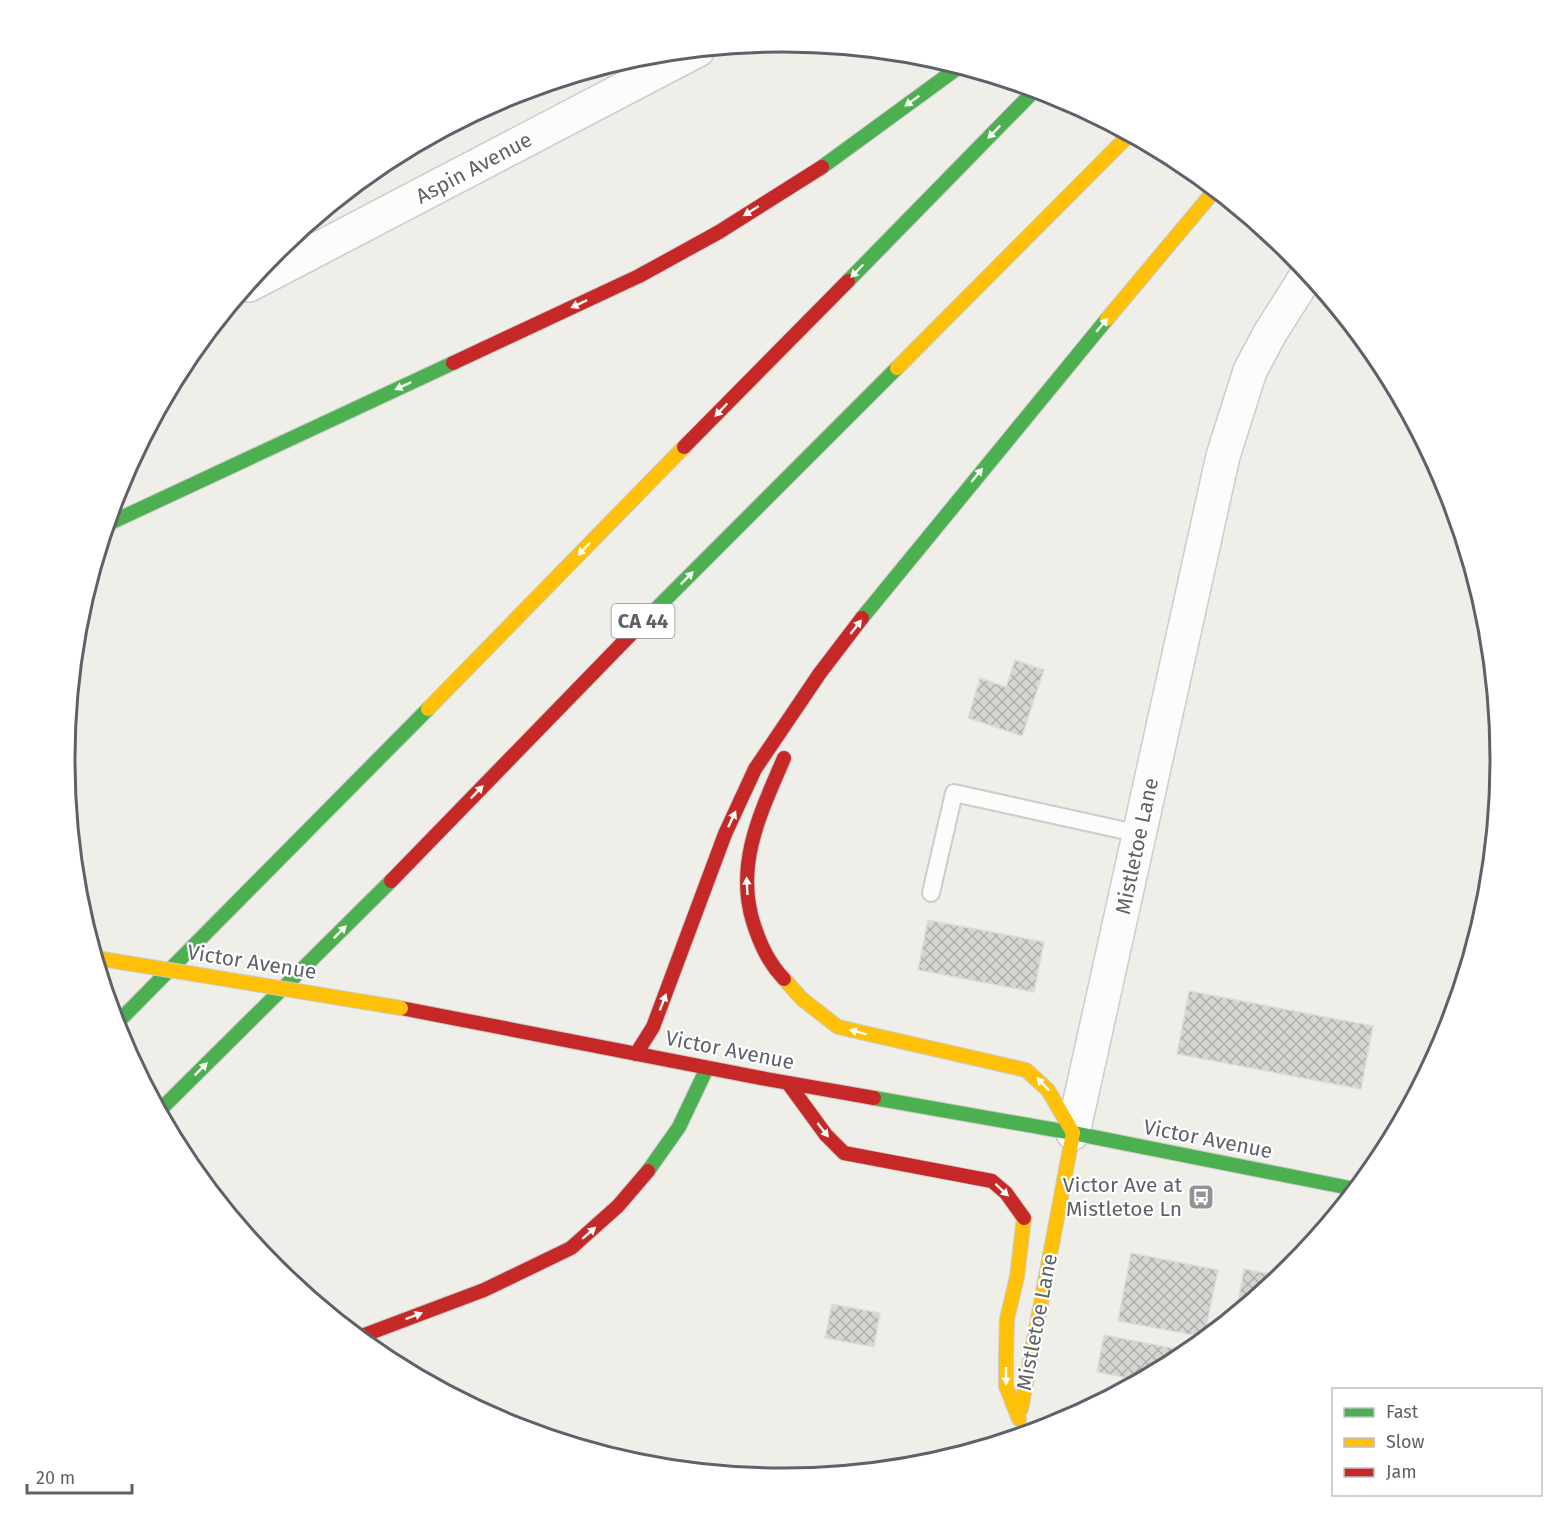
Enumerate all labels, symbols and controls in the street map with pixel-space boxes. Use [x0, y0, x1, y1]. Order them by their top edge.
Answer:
one-way arrow [904, 95, 920, 108]
one-way arrow [987, 124, 1001, 139]
street label: Aspin Avenue [411, 127, 537, 209]
one-way arrow [743, 206, 759, 217]
one-way arrow [851, 263, 865, 277]
one-way arrow [571, 299, 588, 308]
one-way arrow [1095, 318, 1108, 333]
one-way arrow [394, 381, 411, 390]
one-way arrow [714, 402, 728, 416]
one-way arrow [971, 467, 984, 483]
one-way arrow [578, 542, 592, 556]
one-way arrow [679, 572, 693, 586]
road number: CA 44 [612, 604, 674, 638]
one-way arrow [849, 620, 861, 635]
street label: Mistletoe Lane [1110, 775, 1164, 917]
one-way arrow [469, 786, 483, 800]
one-way arrow [727, 811, 736, 828]
one-way arrow [742, 877, 751, 896]
one-way arrow [333, 925, 347, 939]
street label: Victor Avenue [185, 939, 319, 985]
one-way arrow [659, 993, 669, 1011]
street label: Victor Avenue [663, 1025, 797, 1075]
one-way arrow [848, 1026, 867, 1036]
one-way arrow [194, 1062, 208, 1076]
one-way arrow [1036, 1076, 1050, 1091]
street label: Victor Avenue [1141, 1114, 1275, 1164]
one-way arrow [816, 1123, 828, 1138]
place label: Victor Ave at Mistletoe Ln [1063, 1172, 1182, 1222]
bus stop icon: Victor Ave at Mistletoe Ln [1186, 1182, 1216, 1212]
one-way arrow [994, 1183, 1009, 1197]
one-way arrow [581, 1226, 597, 1239]
street label: Mistletoe Lane [1011, 1251, 1063, 1393]
one-way arrow [405, 1311, 423, 1320]
one-way arrow [1001, 1366, 1011, 1385]
legend [1332, 1388, 1542, 1496]
text: Fast [1386, 1401, 1419, 1423]
text: Slow [1386, 1431, 1425, 1453]
scale bar [27, 1457, 132, 1495]
text: Jam [1386, 1461, 1417, 1483]
text: 20 m [36, 1467, 75, 1489]

